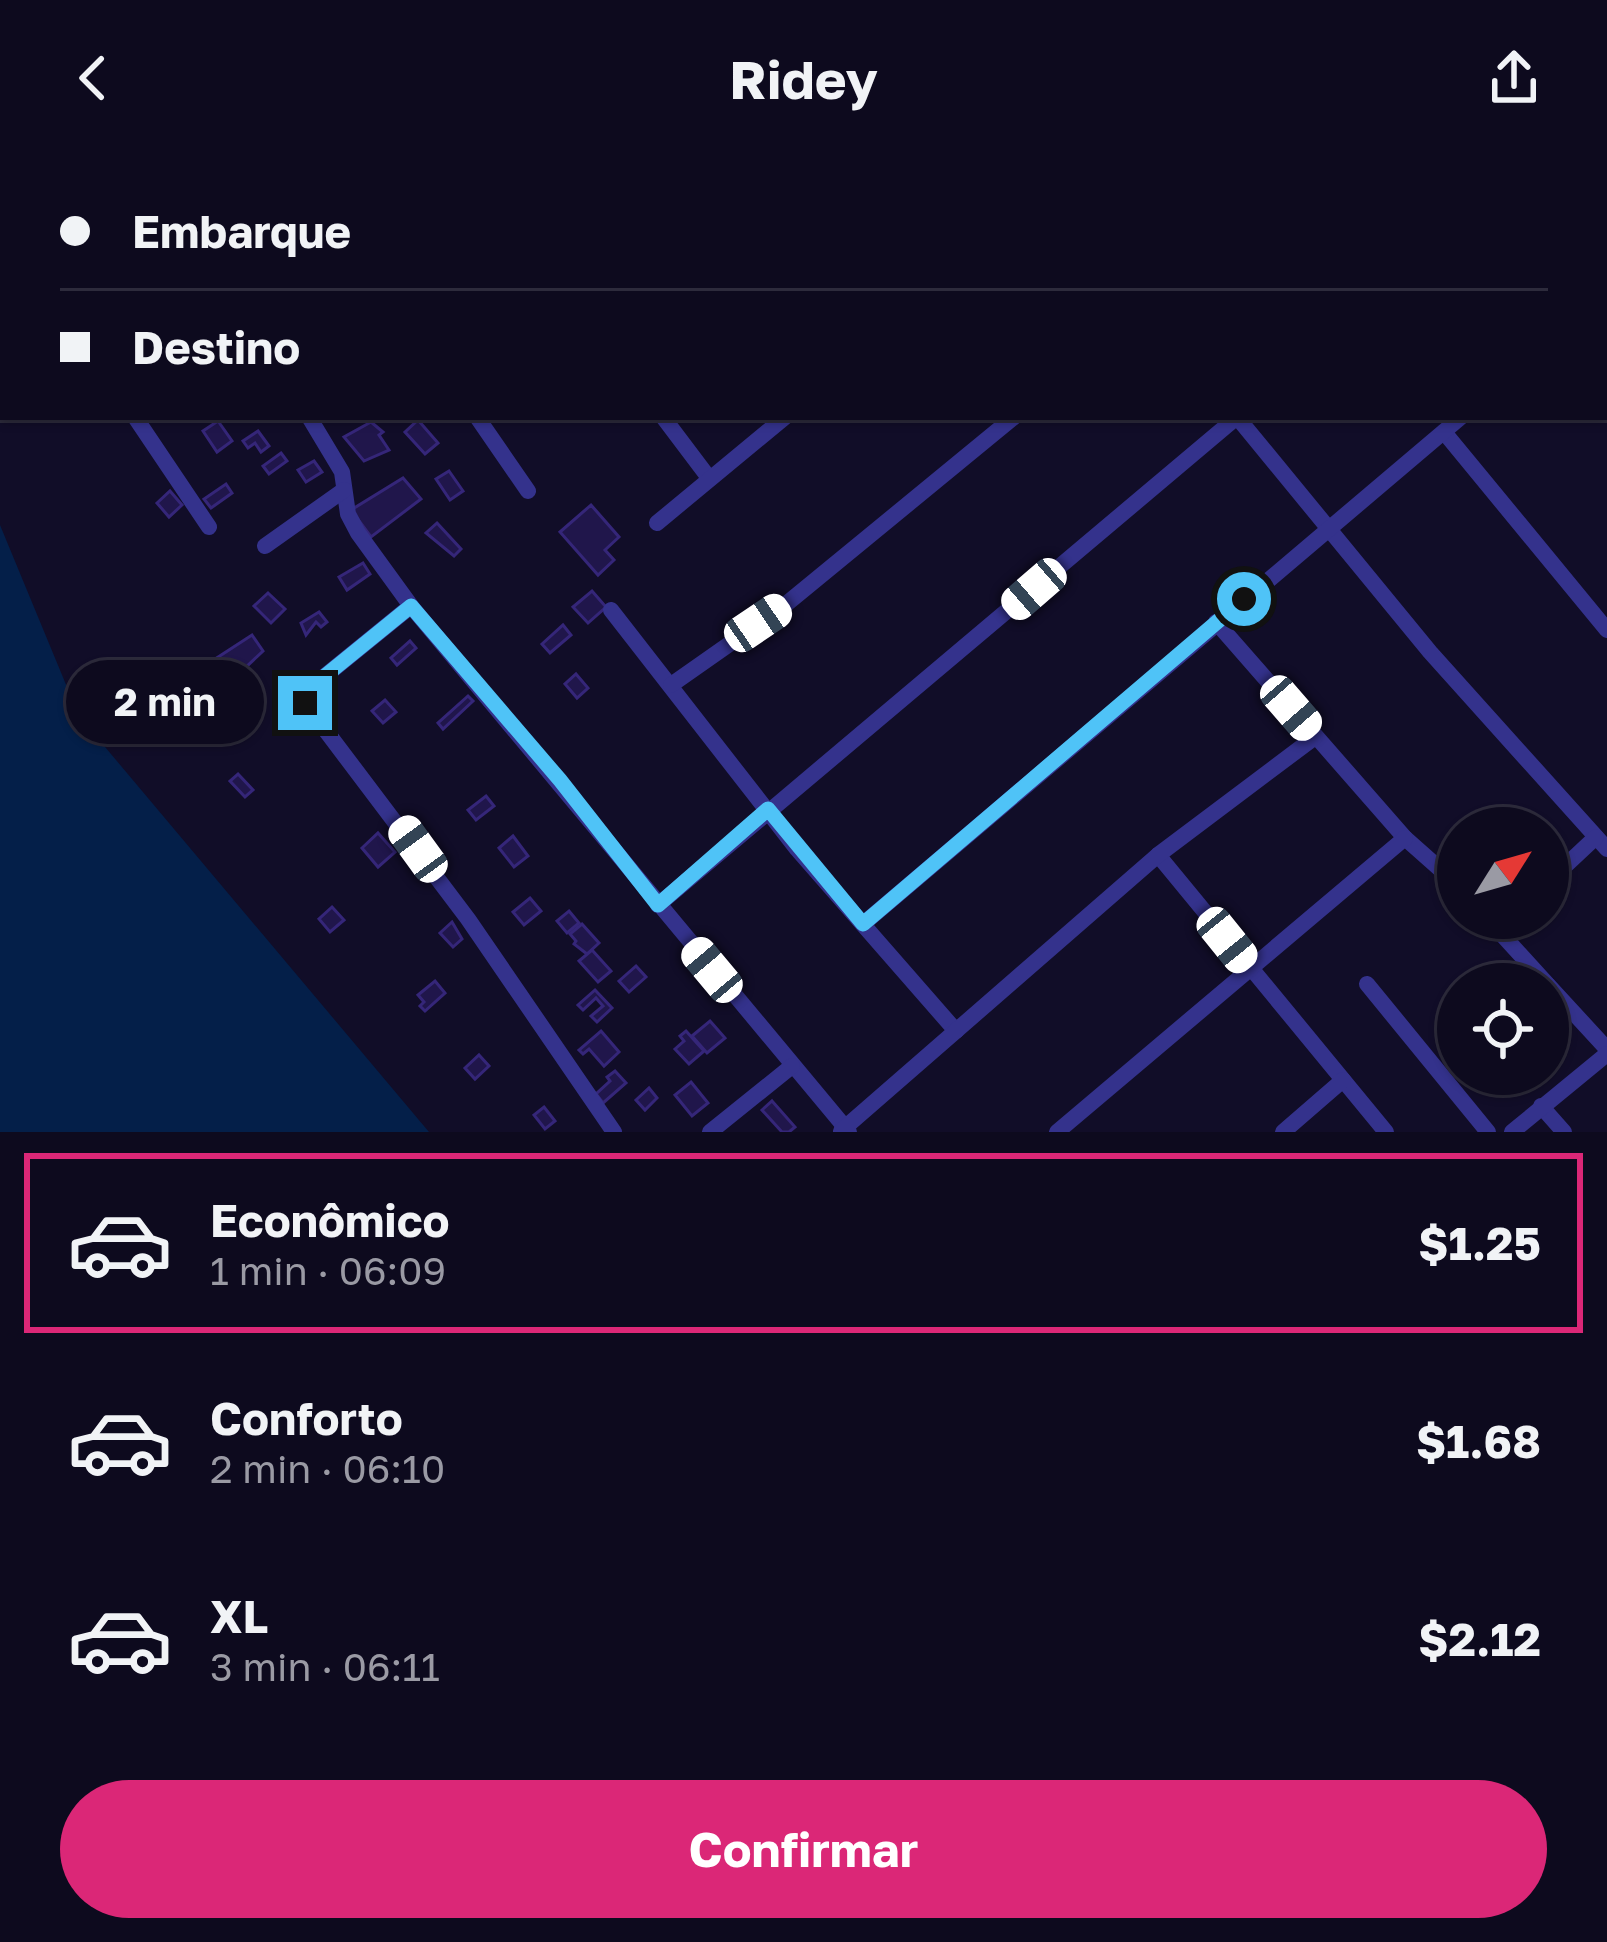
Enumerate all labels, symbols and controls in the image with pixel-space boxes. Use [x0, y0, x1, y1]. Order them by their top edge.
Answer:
icon: back [60, 45, 126, 111]
icon: share [1481, 45, 1547, 111]
text: Ridey [729, 46, 878, 111]
text: Embarque [132, 204, 351, 258]
text: Destino [132, 320, 300, 374]
car [995, 552, 1073, 626]
route start [1217, 572, 1271, 626]
car [718, 588, 798, 658]
callout: 2 min [65, 661, 263, 745]
car [1254, 669, 1328, 747]
route end [278, 676, 332, 730]
text: 2 min [114, 678, 216, 725]
north arrow [1437, 807, 1569, 939]
map controls [1437, 807, 1569, 1095]
car [382, 809, 454, 889]
car [1190, 901, 1264, 979]
car [675, 931, 749, 1009]
button: locate [1437, 963, 1569, 1095]
icon: car [66, 1189, 174, 1297]
text: Econômico [210, 1193, 450, 1247]
text: $1.25 [1418, 1216, 1541, 1270]
text: 1 min · 06:09 [210, 1247, 446, 1294]
icon: car [66, 1387, 174, 1495]
text: Conforto [210, 1391, 403, 1445]
text: $1.68 [1416, 1414, 1541, 1468]
text: 2 min · 06:10 [210, 1445, 445, 1492]
icon: car [66, 1585, 174, 1693]
text: XL [210, 1589, 268, 1643]
text: $2.12 [1418, 1612, 1541, 1666]
text: 3 min · 06:11 [210, 1643, 440, 1690]
button: Confirmar [60, 1780, 1547, 1918]

